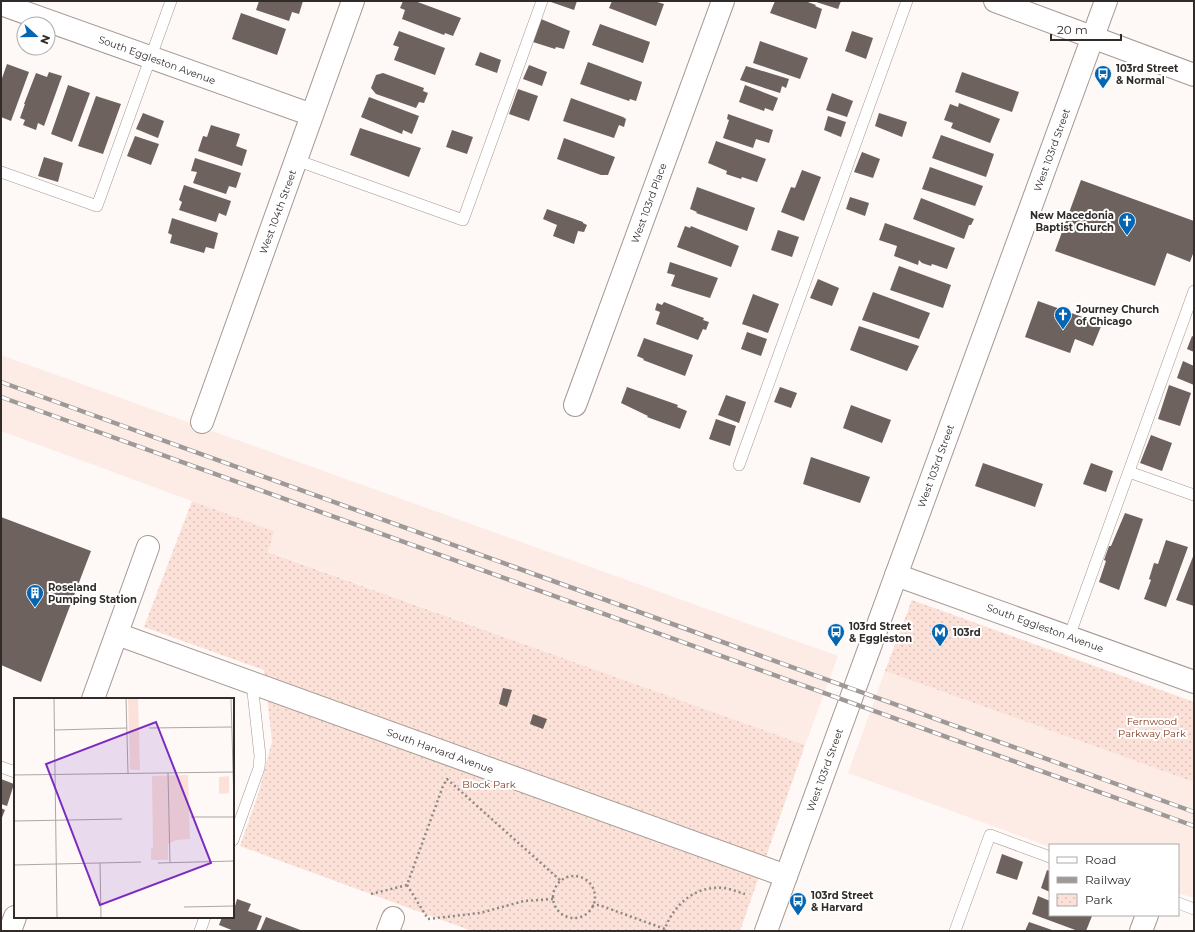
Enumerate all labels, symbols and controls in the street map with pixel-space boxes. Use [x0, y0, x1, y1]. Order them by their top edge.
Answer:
north arrow [16, 16, 56, 56]
scale bar [1051, 16, 1121, 42]
text: 20 m [1057, 22, 1088, 37]
text: N [37, 33, 53, 46]
street label: South Eggleston Avenue [97, 33, 217, 87]
place label: 103rd Street & Normal [1116, 62, 1179, 87]
bus stop icon: 103rd Street & Normal [1093, 64, 1113, 89]
street label: West 103rd Street [1031, 107, 1073, 193]
street label: West 103rd Place [628, 161, 670, 245]
street label: West 104th Street [257, 168, 299, 256]
place label: New Macedonia Baptist Church [1030, 209, 1114, 234]
church icon: New Macedonia Baptist Church [1117, 211, 1137, 236]
place label: Journey Church of Chicago [1075, 303, 1159, 328]
church icon: Journey Church of Chicago [1053, 305, 1073, 330]
street label: West 103rd Street [915, 423, 957, 509]
place label: Roseland Pumping Station [48, 581, 137, 606]
building icon: Roseland Pumping Station [25, 583, 45, 608]
street label: South Eggleston Avenue [985, 601, 1105, 655]
place label: 103rd Street & Eggleston [849, 620, 912, 645]
bus stop icon: 103rd Street & Eggleston [826, 622, 846, 647]
metro station icon: 103rd [930, 622, 950, 647]
place label: 103rd [953, 626, 981, 639]
inset map [14, 698, 234, 918]
park label: Fernwood Parkway Park [1118, 715, 1186, 740]
street label: South Harvard Avenue [385, 726, 495, 776]
street label: West 103rd Street [804, 727, 846, 813]
park label: Block Park [462, 778, 516, 791]
legend [1049, 844, 1179, 916]
text: Road [1085, 852, 1116, 867]
text: Railway [1085, 872, 1131, 887]
place label: 103rd Street & Harvard [811, 889, 874, 914]
bus stop icon: 103rd Street & Harvard [788, 891, 808, 916]
text: Park [1085, 892, 1113, 907]

